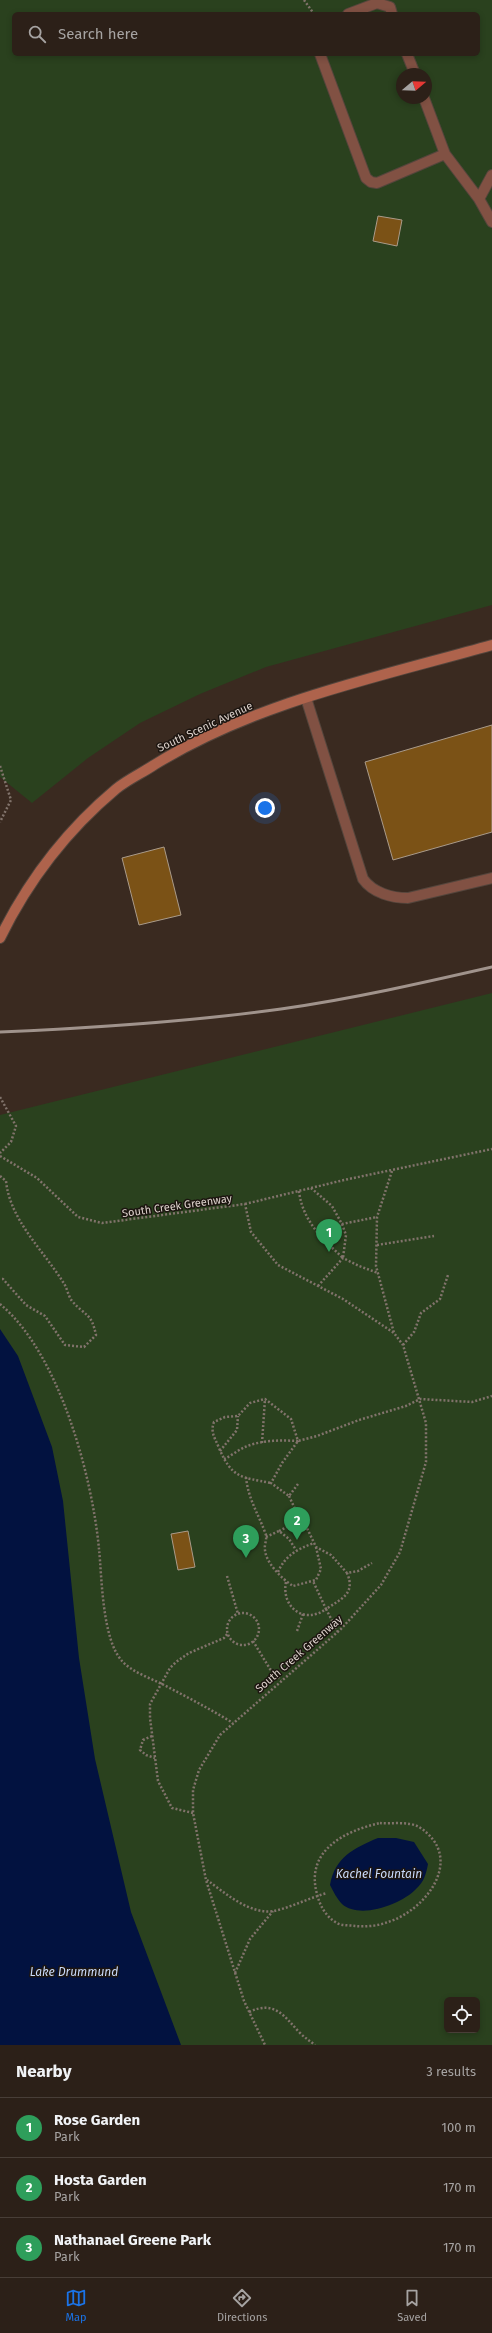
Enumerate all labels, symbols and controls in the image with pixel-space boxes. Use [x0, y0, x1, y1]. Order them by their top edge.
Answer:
search box [12, 12, 480, 56]
icon: search [26, 23, 48, 45]
text: Search here [58, 25, 138, 43]
north arrow [396, 68, 432, 104]
street label: South Scenic Avenue [155, 699, 255, 755]
your location [255, 798, 275, 818]
street label: South Creek Greenway [121, 1192, 233, 1220]
pin: 1 [316, 1219, 342, 1252]
pin: 2 [284, 1507, 310, 1540]
pin: 3 [233, 1525, 259, 1558]
street label: South Creek Greenway [253, 1612, 346, 1695]
water label: Kachel Fountain [336, 1867, 422, 1881]
water label: Lake Drummund [30, 1965, 118, 1979]
map controls [444, 1997, 480, 2033]
button: locate [444, 1997, 480, 2033]
text: Nearby [16, 2061, 71, 2082]
text: 3 results [426, 2064, 476, 2079]
text: Rose Garden [54, 2111, 140, 2129]
text: 1 [26, 2120, 32, 2135]
text: 100 m [441, 2120, 476, 2135]
text: Park [54, 2129, 80, 2144]
text: Hosta Garden [54, 2171, 147, 2189]
text: 2 [26, 2180, 32, 2195]
text: 170 m [443, 2180, 476, 2195]
text: Park [54, 2189, 80, 2204]
text: Nathanael Greene Park [54, 2231, 211, 2249]
text: 3 [26, 2240, 32, 2255]
text: 170 m [443, 2240, 476, 2255]
text: Park [54, 2249, 80, 2264]
tab: Map [65, 2287, 87, 2324]
tab: Directions [217, 2287, 267, 2324]
tab: Saved [397, 2287, 427, 2324]

